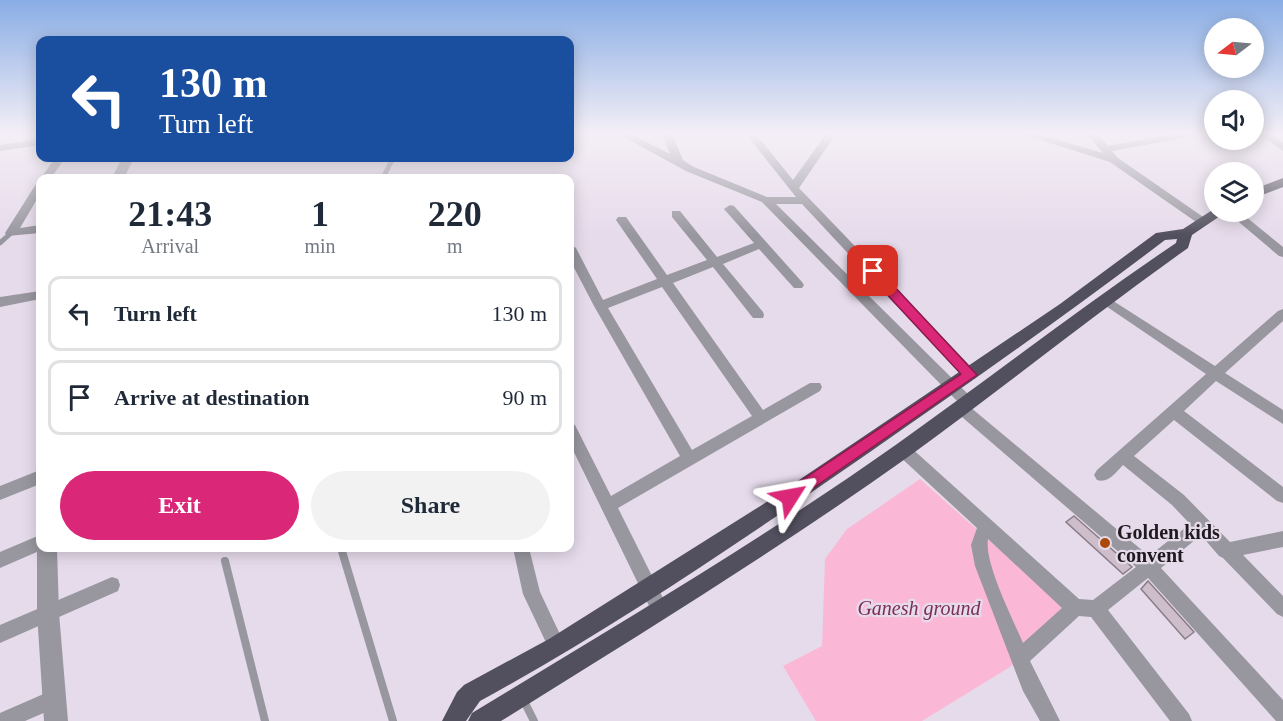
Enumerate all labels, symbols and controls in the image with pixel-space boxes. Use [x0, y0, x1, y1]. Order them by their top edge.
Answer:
north arrow [1204, 18, 1264, 78]
map controls [1204, 18, 1264, 222]
icon: left [60, 60, 138, 138]
text: 130 m [159, 60, 268, 106]
button: sound [1204, 90, 1264, 150]
text: Turn left [159, 109, 253, 139]
button: layers [1204, 162, 1264, 222]
text: 21:43 [128, 194, 212, 234]
text: 1 [311, 194, 329, 234]
text: 220 [428, 194, 482, 234]
text: Arrival [141, 235, 199, 257]
text: min [304, 235, 336, 257]
text: m [447, 235, 463, 257]
pin [847, 245, 898, 296]
icon: arrive [856, 254, 889, 287]
icon: left [63, 297, 96, 330]
text: Turn left [114, 301, 197, 326]
text: 130 m [491, 301, 547, 326]
icon: arrive [63, 381, 96, 414]
text: Arrive at destination [114, 385, 310, 410]
text: 90 m [502, 385, 547, 410]
position arrow [758, 465, 822, 529]
button: Exit [60, 471, 299, 540]
button: Share [311, 471, 550, 540]
place label: Golden kids convent [1117, 521, 1220, 566]
marker: Golden kids convent [1098, 536, 1112, 550]
park label: Ganesh ground [857, 597, 982, 620]

